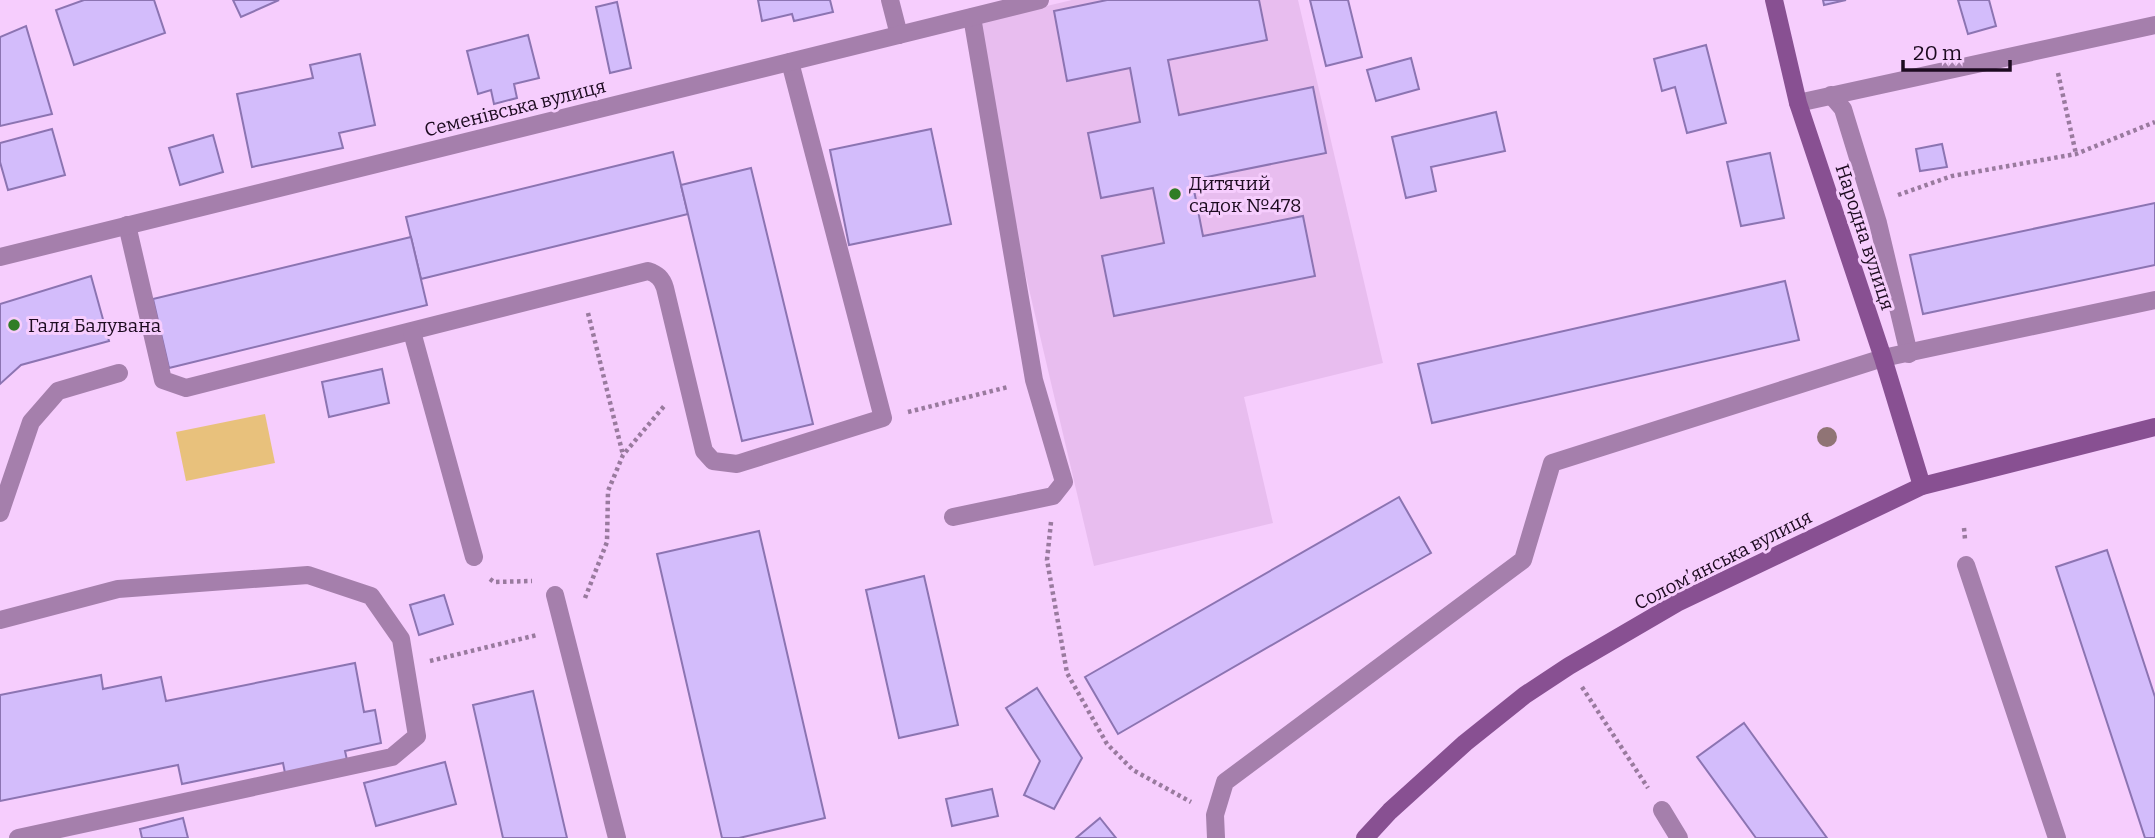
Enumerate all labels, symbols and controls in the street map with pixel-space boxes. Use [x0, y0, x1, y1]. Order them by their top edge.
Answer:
scale bar [1903, 28, 2010, 72]
text: 20 m [1913, 40, 1962, 66]
street label: Семенівська вулиця [422, 74, 608, 142]
street label: Народна вулиця [1831, 161, 1899, 313]
place label: Дитячий садок №478 [1189, 172, 1301, 217]
marker: Дитячий садок №478 [1167, 186, 1183, 202]
place label: Галя Балувана [28, 314, 162, 337]
marker: Галя Балувана [6, 317, 22, 333]
street label: Соломʼянська вулиця [1630, 505, 1816, 615]

